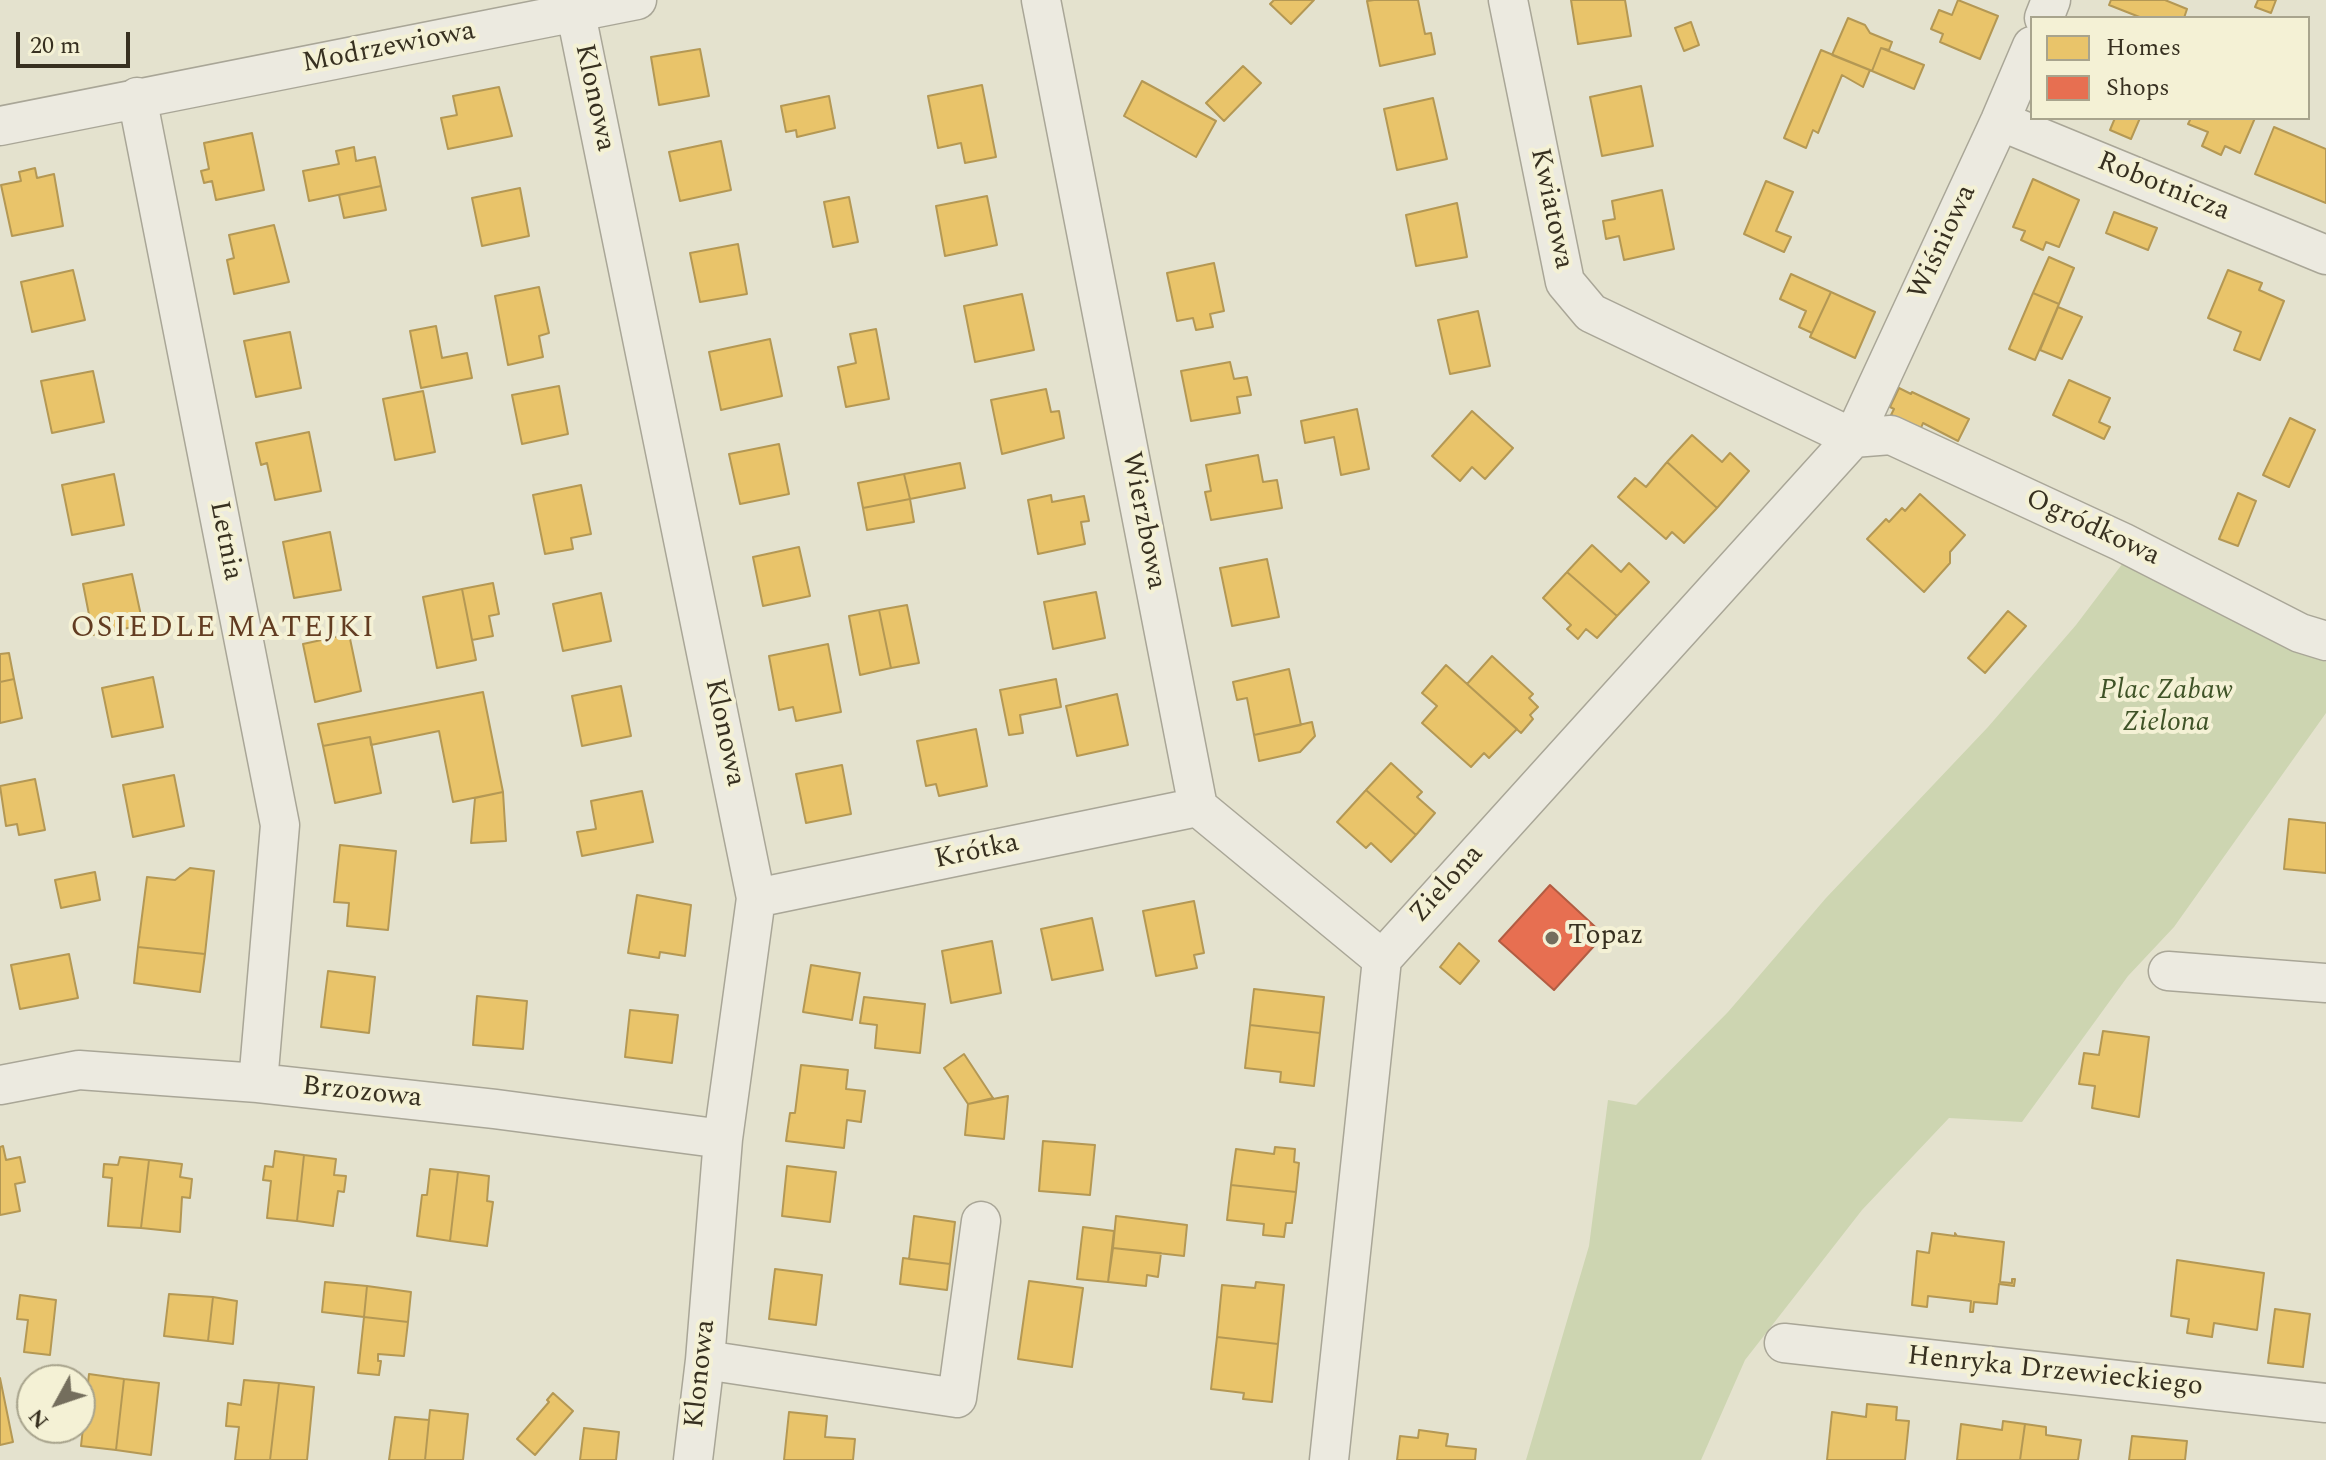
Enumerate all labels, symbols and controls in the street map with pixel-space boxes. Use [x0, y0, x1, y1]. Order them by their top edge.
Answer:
scale bar [20, 16, 134, 66]
street label: Modrzewiowa [300, 16, 478, 82]
legend [2030, 16, 2310, 120]
text: 20 m [30, 28, 81, 64]
text: Homes [2106, 30, 2181, 66]
street label: Klonowa [565, 41, 621, 155]
text: Shops [2106, 70, 2170, 106]
street label: Kwiatowa [1521, 145, 1579, 273]
street label: Robotnicza [2092, 146, 2234, 230]
street label: Wiśniowa [1903, 180, 1985, 306]
street label: Wierzbowa [1112, 449, 1172, 593]
street label: Ogródkowa [2019, 483, 2165, 575]
street label: Letnia [200, 499, 248, 583]
district label: OSIEDLE MATEJKI [70, 612, 376, 648]
street label: Klonowa [695, 676, 751, 790]
park label: Plac Zabaw Zielona [2099, 676, 2233, 742]
street label: Krótka [932, 828, 1022, 878]
street label: Zielona [1404, 839, 1492, 931]
place label: Topaz [1568, 921, 1644, 955]
marker: Topaz [1543, 929, 1561, 947]
street label: Brzozowa [300, 1071, 424, 1117]
street label: Klonowa [680, 1318, 724, 1430]
street label: Henryka Drzewieckiego [1906, 1341, 2204, 1405]
north arrow [16, 1364, 96, 1444]
text: N [20, 1401, 57, 1436]

